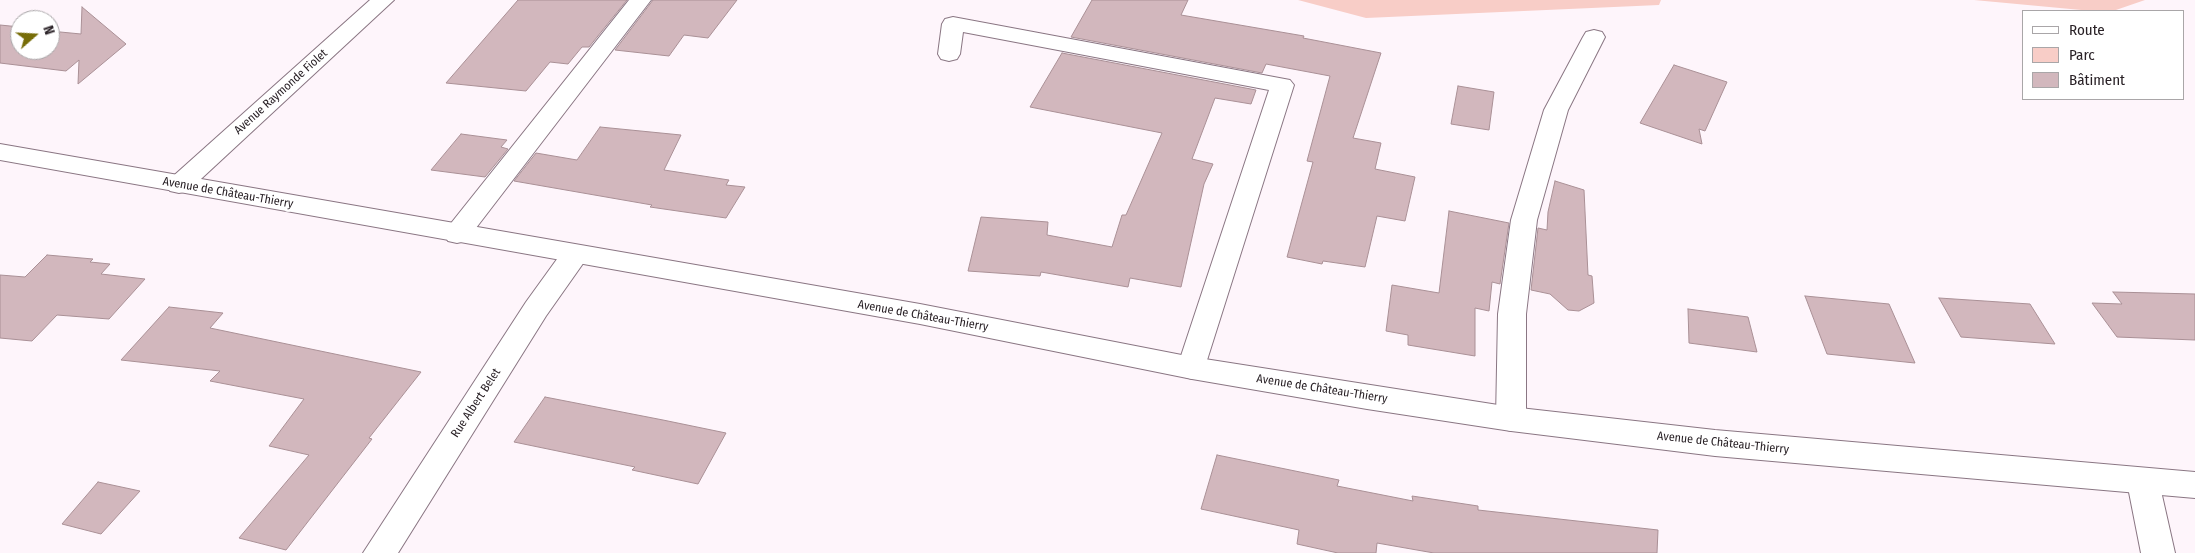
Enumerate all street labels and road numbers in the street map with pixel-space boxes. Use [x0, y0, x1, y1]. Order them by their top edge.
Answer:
street label: Avenue Raymonde Fiolet [231, 46, 331, 138]
street label: Avenue de Château-Thierry [162, 174, 294, 212]
street label: Avenue de Château-Thierry [857, 297, 989, 335]
street label: Rue Albert Belet [448, 366, 504, 440]
street label: Avenue de Château-Thierry [1256, 372, 1388, 406]
street label: Avenue de Château-Thierry [1656, 429, 1790, 457]

